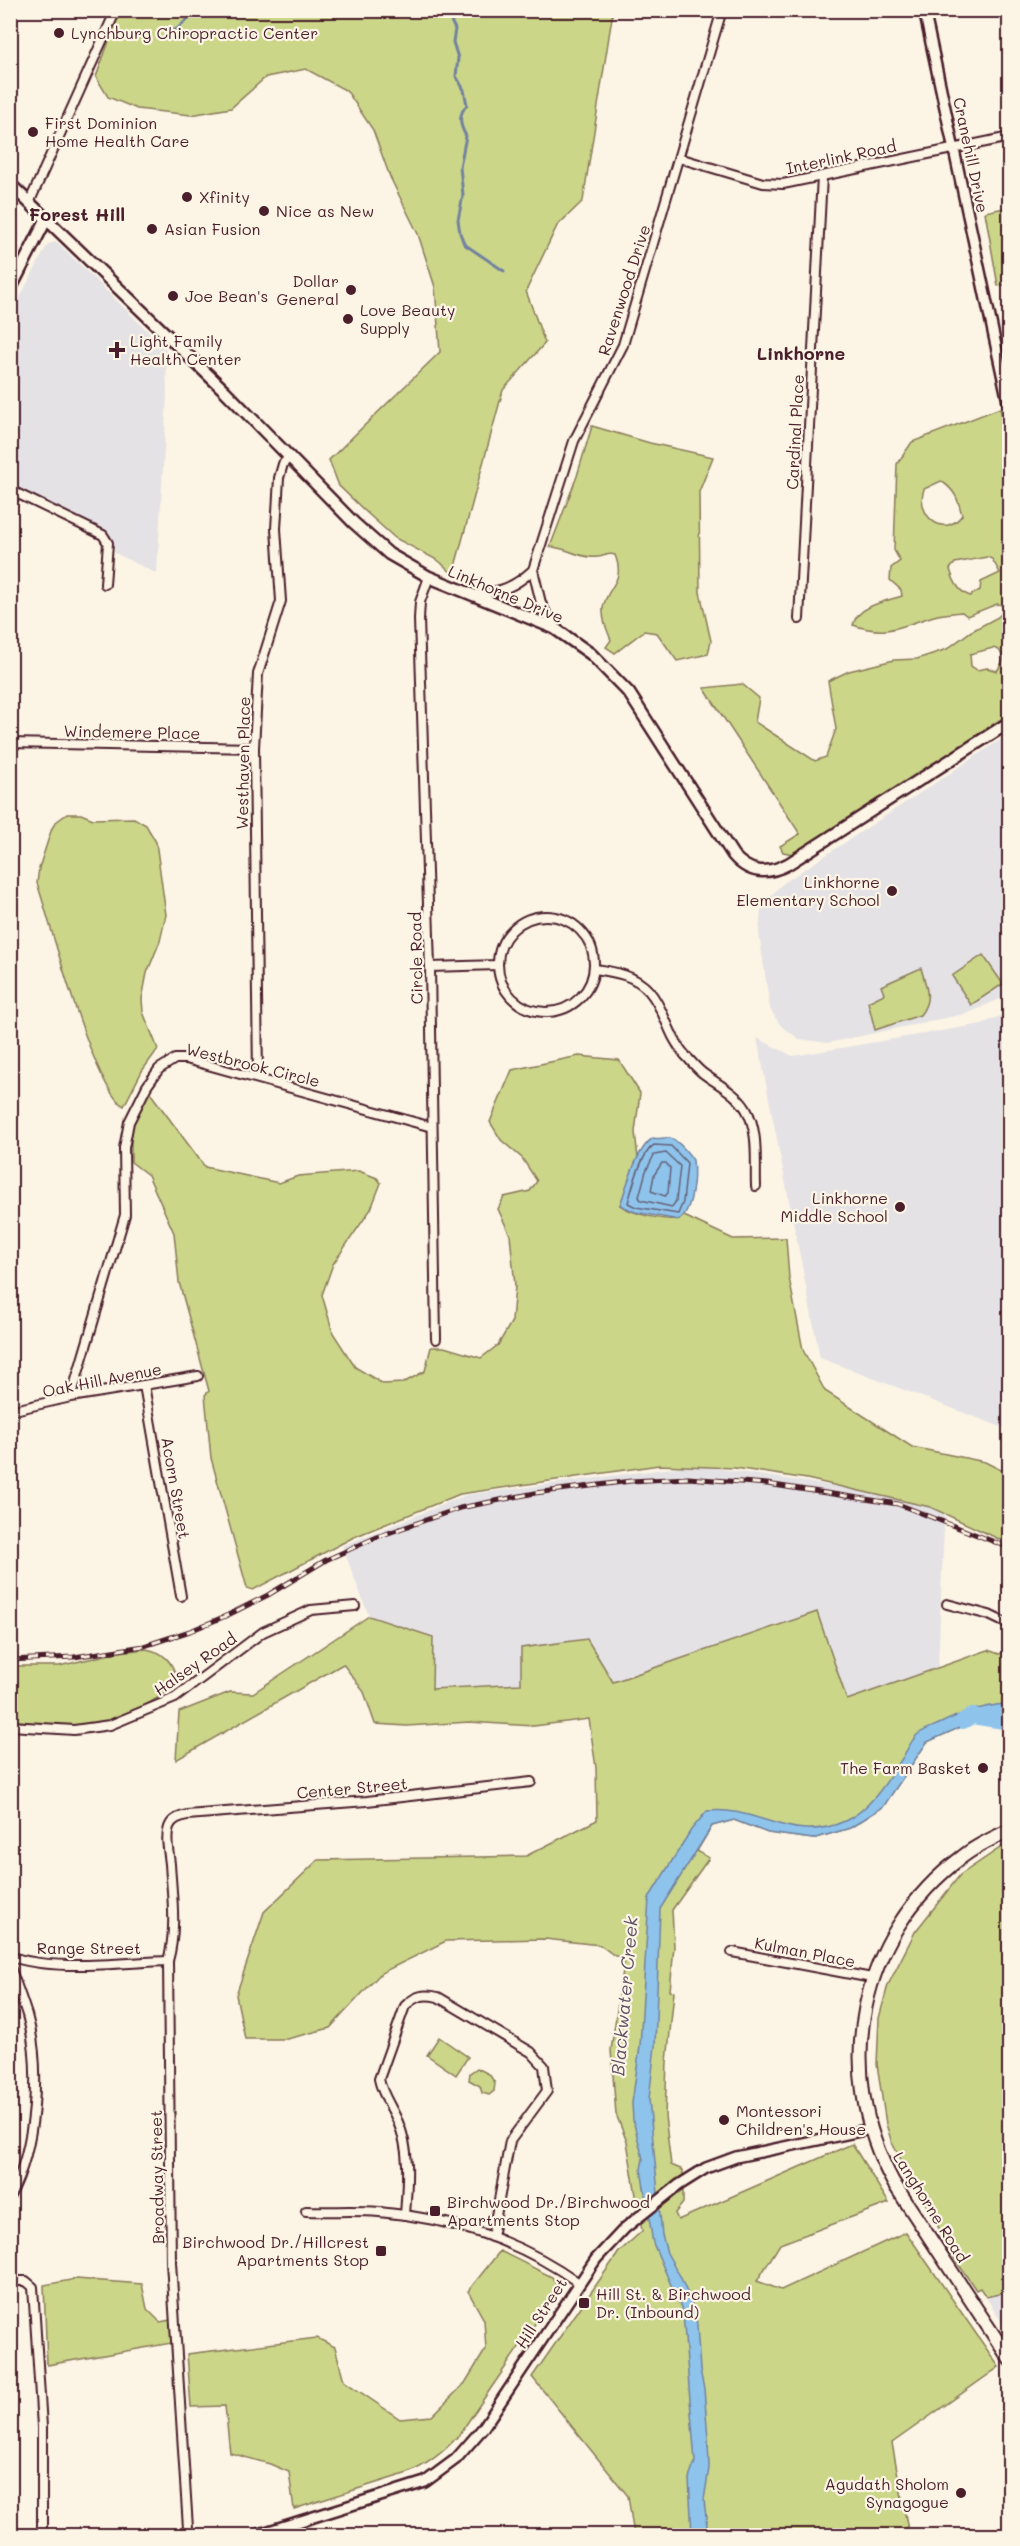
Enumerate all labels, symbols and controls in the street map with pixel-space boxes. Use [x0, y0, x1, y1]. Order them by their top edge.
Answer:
place label: Lynchburg Chiropractic Center [71, 22, 318, 43]
marker: Lynchburg Chiropractic Center [52, 26, 66, 40]
street label: Cranehill Drive [949, 95, 994, 215]
place label: First Dominion Home Health Care [45, 112, 189, 151]
marker: First Dominion Home Health Care [26, 125, 40, 139]
street label: Interlink Road [784, 135, 898, 178]
place label: Xfinity [199, 186, 250, 207]
marker: Xfinity [180, 190, 194, 204]
place label: Nice as New [276, 200, 374, 221]
district label: Forest Hill [29, 202, 125, 226]
marker: Nice as New [257, 204, 271, 218]
place label: Asian Fusion [164, 218, 260, 239]
marker: Asian Fusion [145, 222, 159, 236]
street label: Ravenwood Drive [592, 222, 655, 358]
place label: Dollar General [276, 270, 339, 309]
marker: Dollar General [344, 283, 358, 297]
place label: Joe Bean's [185, 285, 268, 306]
marker: Joe Bean's [166, 289, 180, 303]
place label: Love Beauty Supply [360, 299, 455, 338]
marker: Love Beauty Supply [341, 312, 355, 326]
place label: Light Family Health Center [130, 330, 242, 369]
marker: Light Family Health Center [108, 341, 126, 359]
district label: Linkhorne [757, 341, 845, 365]
street label: Cardinal Place [781, 374, 808, 490]
street label: Linkhorne Drive [445, 560, 567, 627]
street label: Westhaven Place [231, 696, 254, 830]
street label: Windemere Place [64, 720, 201, 743]
place label: Linkhorne Elementary School [736, 871, 880, 910]
marker: Linkhorne Elementary School [885, 884, 899, 898]
street label: Circle Road [404, 912, 427, 1005]
street label: Westbrook Circle [184, 1038, 322, 1091]
place label: Linkhorne Middle School [781, 1187, 888, 1226]
marker: Linkhorne Middle School [893, 1200, 907, 1214]
street label: Oak Hill Avenue [40, 1358, 163, 1401]
street label: Acorn Street [157, 1435, 196, 1540]
street label: Halsey Road [149, 1627, 240, 1700]
place label: The Farm Basket [840, 1757, 971, 1778]
marker: The Farm Basket [976, 1761, 990, 1775]
street label: Center Street [296, 1772, 408, 1803]
water label: Blackwater Creek [605, 1915, 643, 2077]
street label: Kulman Place [753, 1931, 857, 1972]
street label: Range Street [37, 1937, 141, 1958]
place label: Montessori Children's House [736, 2100, 866, 2139]
street label: Broadway Street [145, 2110, 168, 2244]
marker: Montessori Children's House [717, 2113, 731, 2127]
street label: Langhorne Road [889, 2147, 974, 2266]
place label: Birchwood Dr./Birchwood Apartments Stop [447, 2191, 650, 2230]
marker: Birchwood Dr./Birchwood Apartments Stop [428, 2204, 442, 2218]
place label: Birchwood Dr./Hillcrest Apartments Stop [182, 2231, 369, 2270]
marker: Birchwood Dr./Hillcrest Apartments Stop [374, 2244, 388, 2258]
street label: Hill Street [510, 2273, 571, 2352]
place label: Hill St. & Birchwood Dr. (Inbound) [596, 2283, 751, 2322]
marker: Hill St. & Birchwood Dr. (Inbound) [577, 2296, 591, 2310]
place label: Agudath Sholom Synagogue [825, 2473, 949, 2512]
marker: Agudath Sholom Synagogue [954, 2486, 968, 2500]

